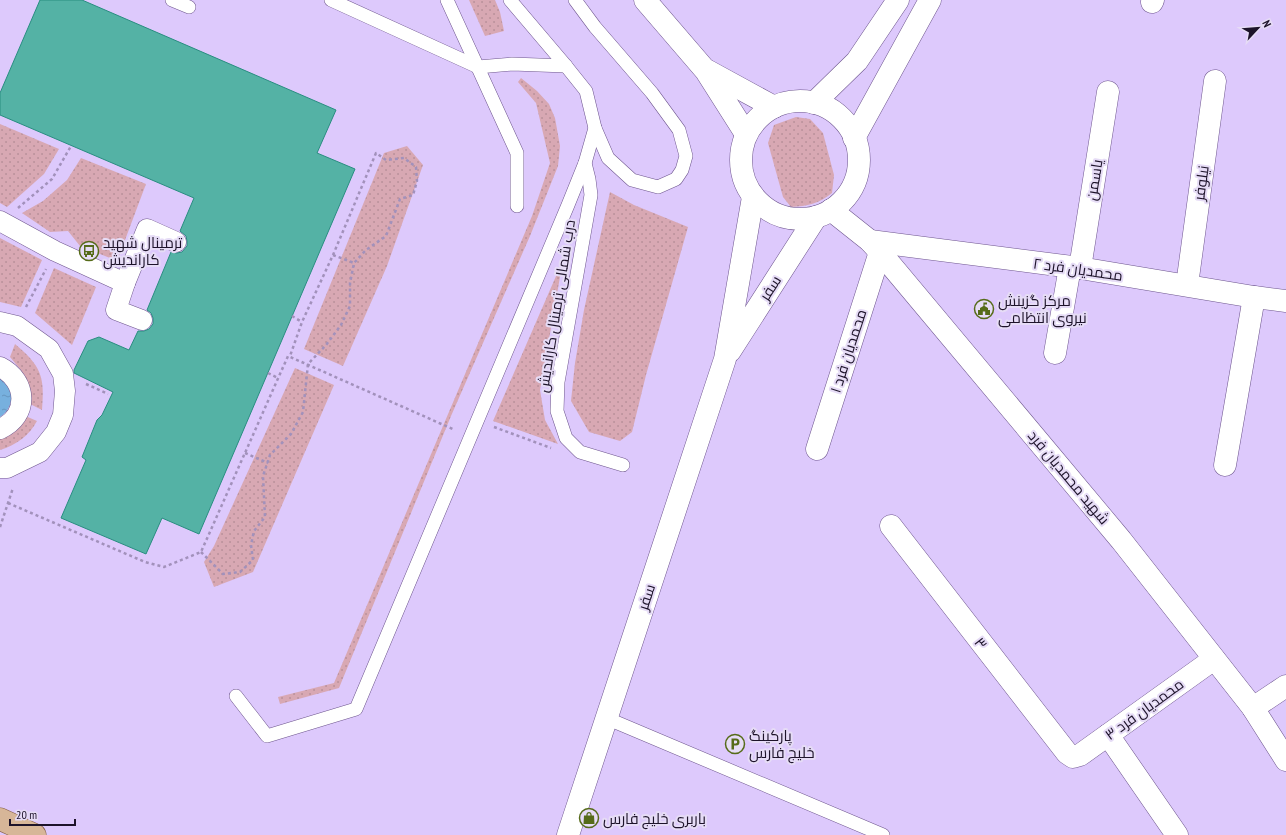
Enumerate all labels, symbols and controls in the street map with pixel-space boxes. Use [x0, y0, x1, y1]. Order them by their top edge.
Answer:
north arrow [1238, 8, 1278, 48]
text: N [1259, 18, 1275, 29]
street label: یاسمن [1081, 158, 1108, 202]
street label: نیلوفر [1189, 164, 1213, 203]
street label: درب شمالی ترمینال کاراندیش [533, 218, 580, 394]
place label: ترمینال شهید کاراندیش [103, 233, 182, 270]
bus stop icon: ترمینال شهید کاراندیش [78, 240, 100, 262]
street label: ۲ محمدیان فرد [1032, 253, 1124, 286]
street label: سفر [754, 272, 785, 305]
place label: مرکز گزینش نیروی انتظامی [998, 291, 1087, 328]
public building icon: مرکز گزینش نیروی انتظامی [973, 298, 995, 320]
street label: ۱ محمدیان فرد [826, 307, 871, 396]
street label: شهید محمدیان فرد [1023, 426, 1114, 529]
street label: سفر [633, 581, 659, 613]
street label: ۳ [970, 633, 992, 653]
street label: ۳ محمدیان فرد [1101, 674, 1188, 745]
place label: پارکینگ خلیج فارس [749, 726, 815, 764]
parking icon: پارکینگ خلیج فارس [724, 733, 746, 755]
scale bar [10, 801, 75, 827]
text: 20 m [16, 807, 37, 822]
shop icon: باربری خلیج فارس [578, 807, 600, 829]
place label: باربری خلیج فارس [603, 809, 706, 830]

